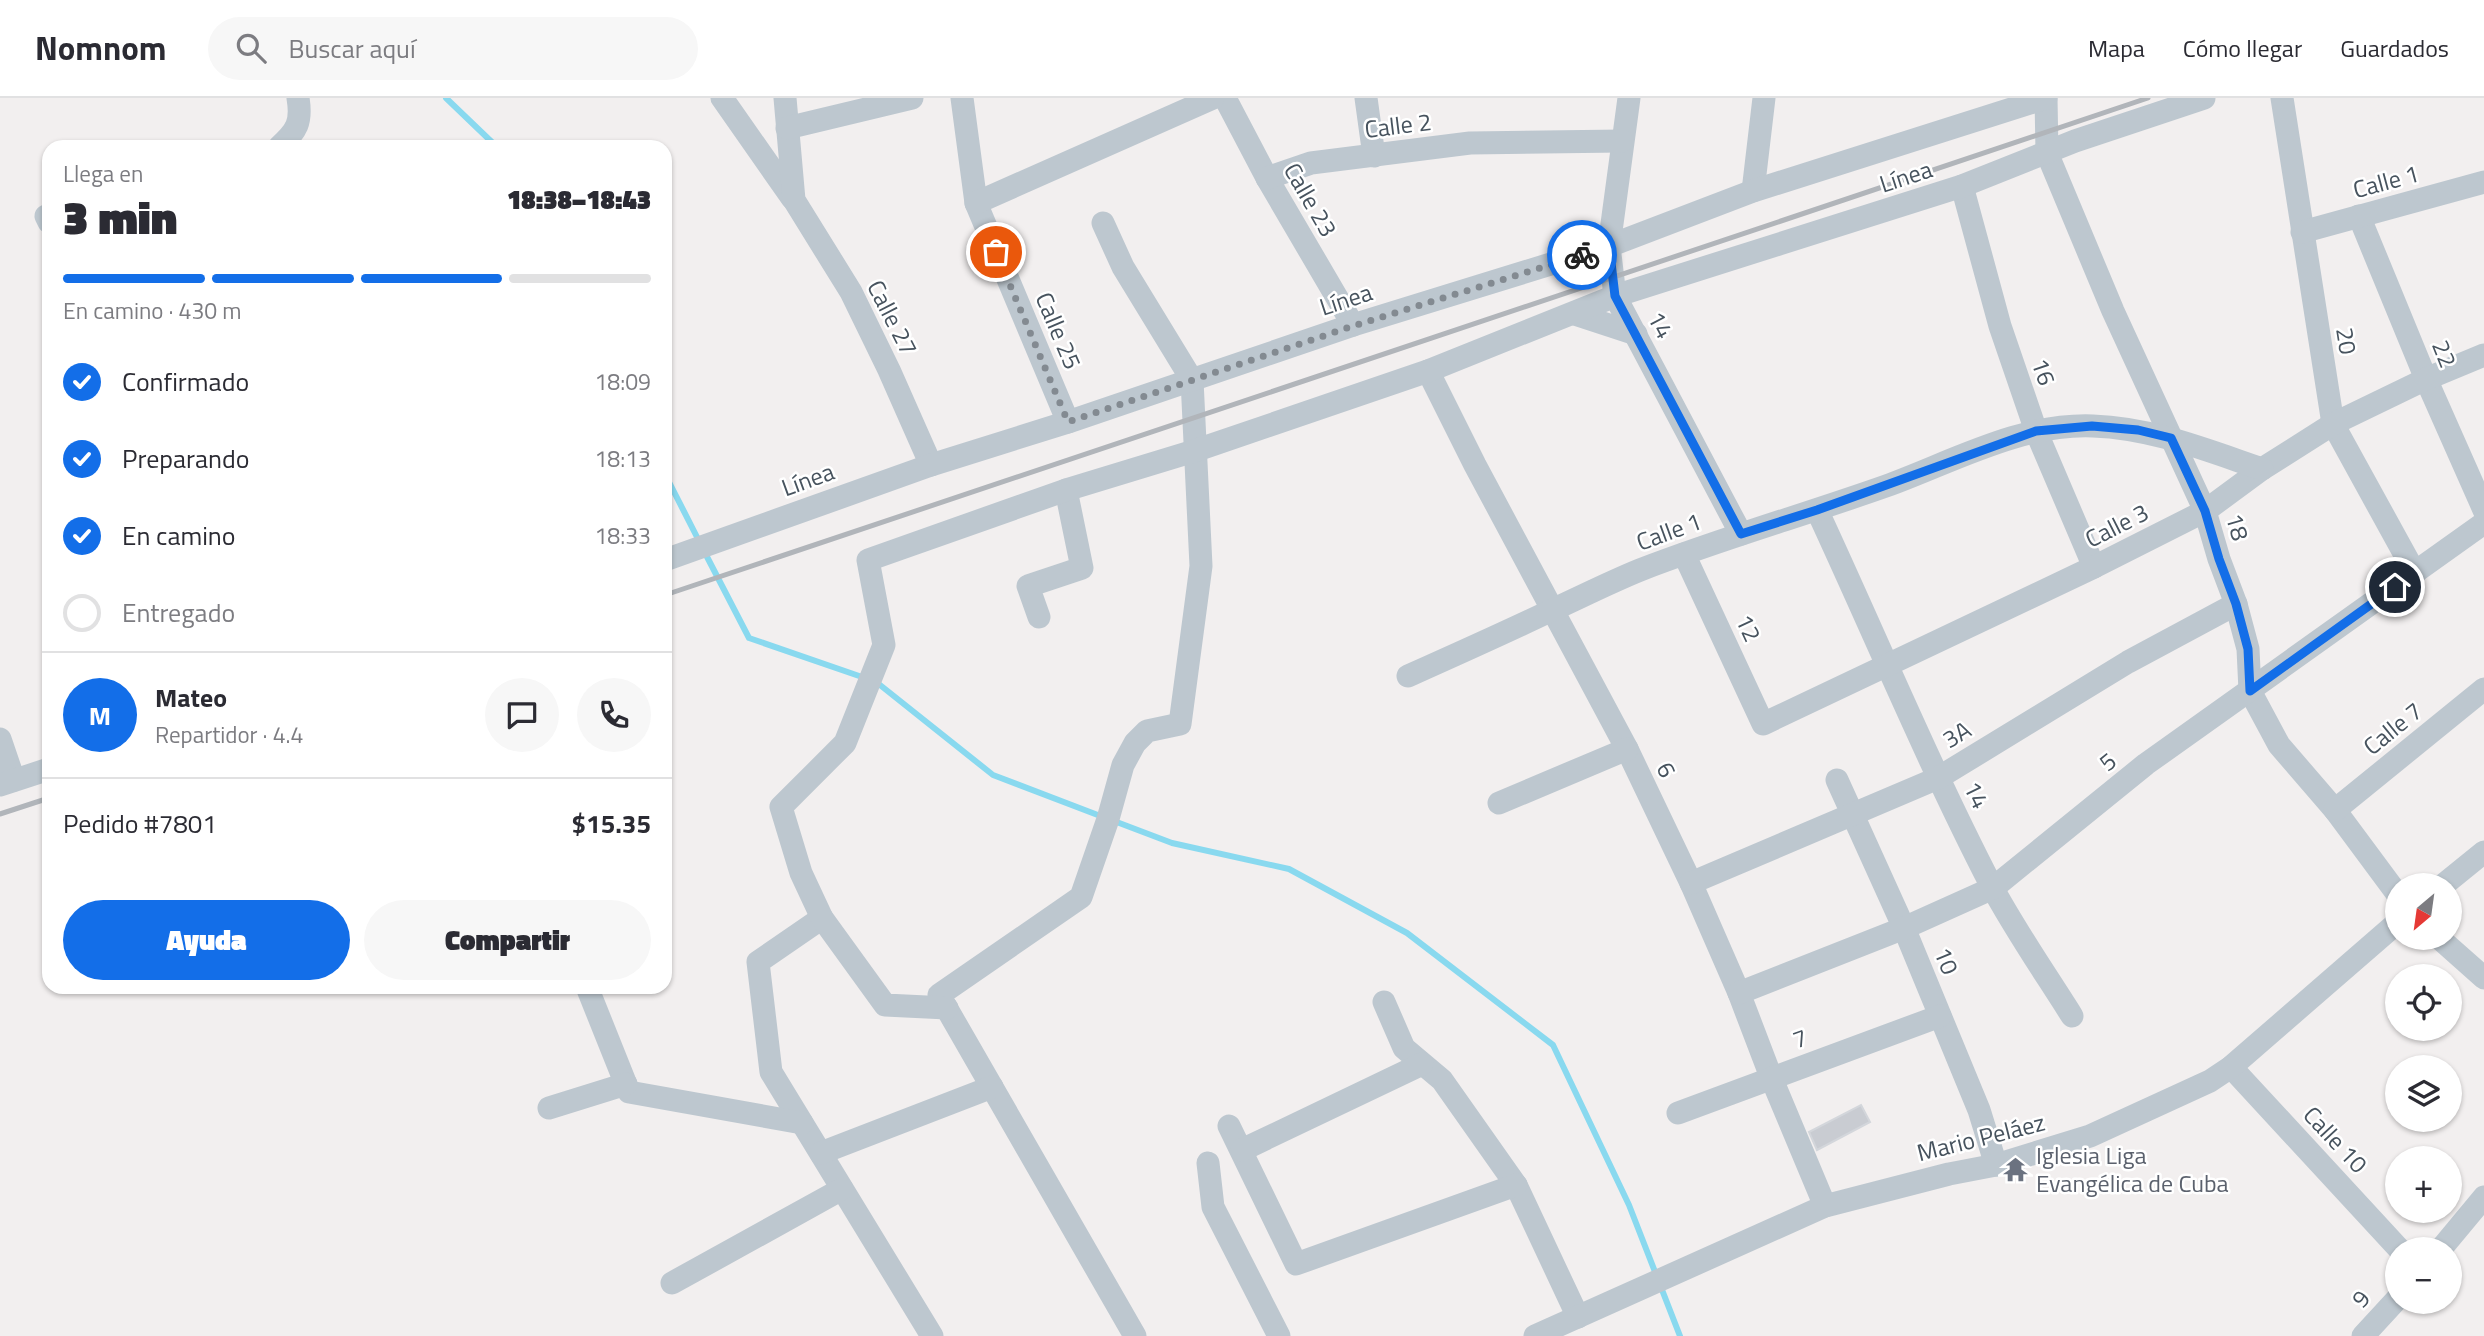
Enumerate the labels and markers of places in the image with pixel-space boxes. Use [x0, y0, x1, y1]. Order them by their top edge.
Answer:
pin [966, 222, 1026, 282]
pin [2365, 557, 2425, 617]
place label: Iglesia Liga Evangélica de Cuba [2036, 1137, 2229, 1201]
temple icon: Iglesia Liga Evangélica de Cuba [2002, 1156, 2030, 1184]

